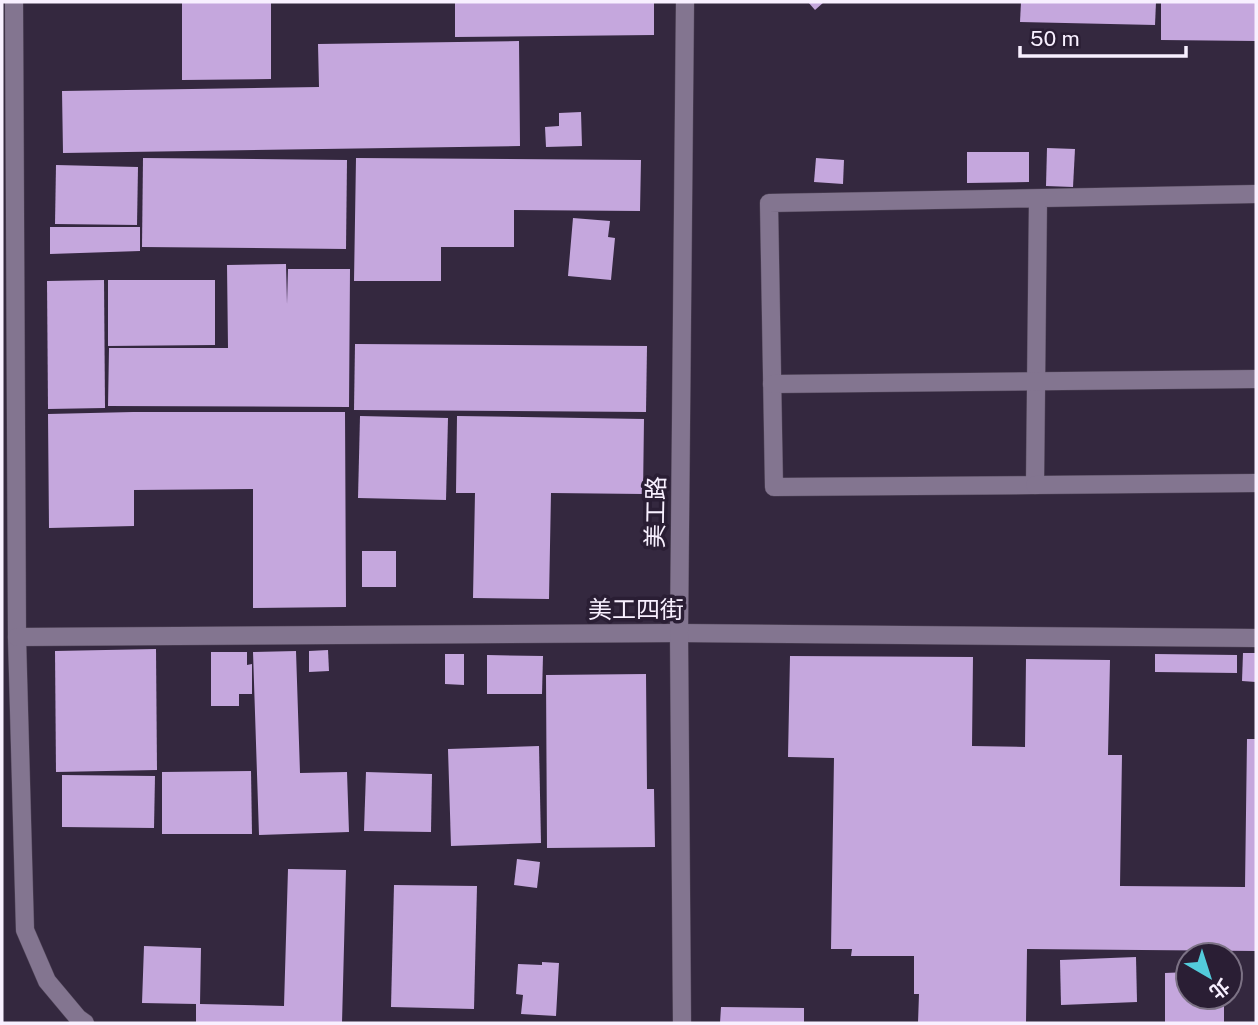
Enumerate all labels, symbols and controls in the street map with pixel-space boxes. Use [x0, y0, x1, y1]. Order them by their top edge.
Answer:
scale bar [1020, 14, 1186, 58]
text: 50 m [1030, 26, 1080, 51]
street label: 美工路 [640, 476, 670, 548]
street label: 美工四街 [588, 595, 684, 623]
north arrow [1174, 941, 1244, 1011]
text: 北 [1205, 975, 1234, 1004]

